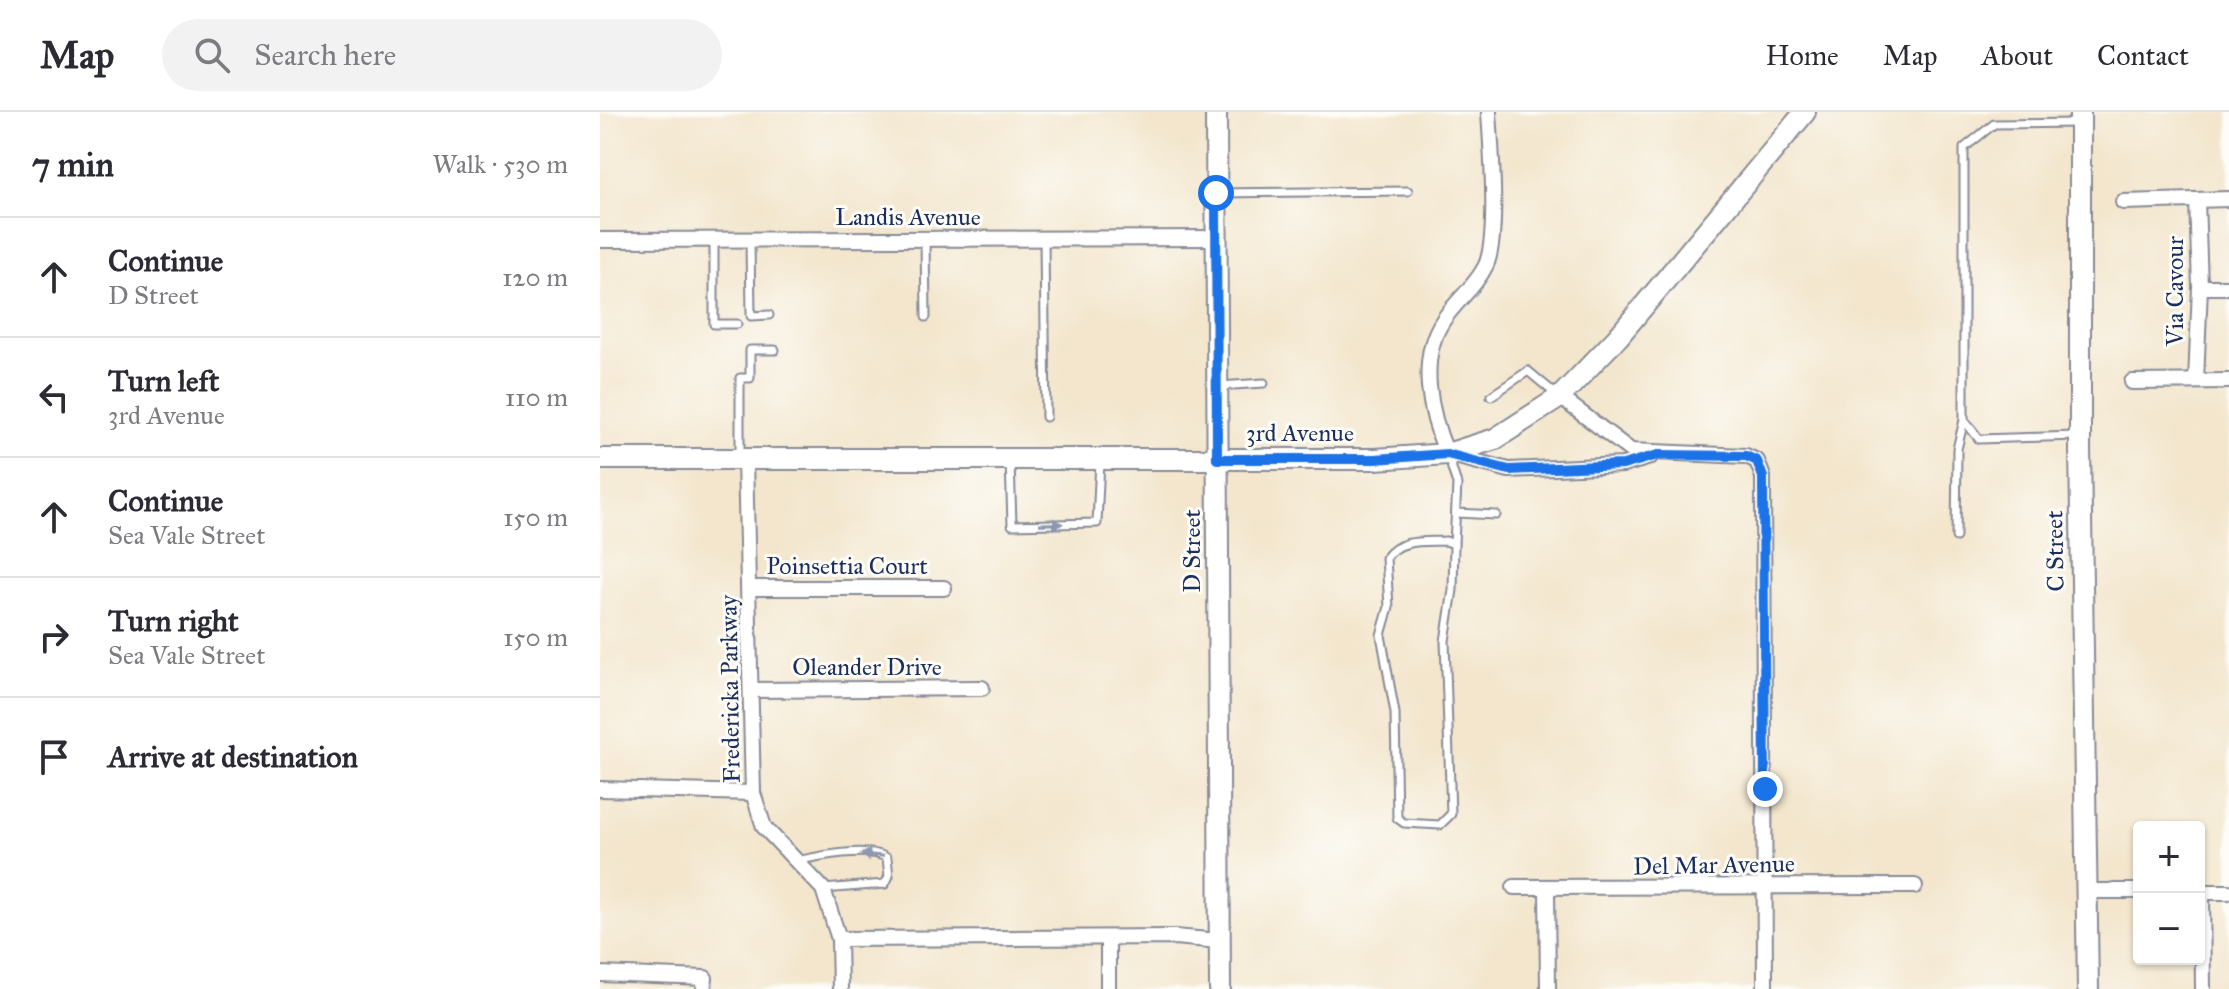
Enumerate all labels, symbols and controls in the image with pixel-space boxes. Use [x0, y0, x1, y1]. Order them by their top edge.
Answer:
search box [162, 19, 722, 91]
text: Map [40, 32, 114, 78]
icon: search [190, 33, 234, 77]
text: Search here [254, 37, 396, 73]
text: Home [1766, 38, 1839, 73]
text: Map [1883, 38, 1937, 73]
text: About [1981, 38, 2053, 73]
text: Contact [2097, 38, 2189, 73]
text: 7 min [32, 144, 114, 185]
text: Walk · 530 m [433, 148, 568, 180]
route start [1198, 175, 1234, 211]
street label: Landis Avenue [835, 202, 981, 232]
street label: Via Cavour [2160, 236, 2190, 347]
text: Continue [108, 243, 223, 279]
icon: ahead [32, 255, 76, 299]
text: 120 m [502, 261, 568, 293]
text: D Street [108, 279, 199, 311]
text: Turn left [108, 363, 219, 399]
icon: left [32, 375, 76, 419]
text: 110 m [505, 381, 568, 413]
text: 3rd Avenue [108, 399, 225, 431]
street label: 3rd Avenue [1246, 418, 1354, 448]
text: Continue [108, 483, 223, 519]
icon: ahead [32, 495, 76, 539]
text: 150 m [503, 501, 568, 533]
street label: D Street [1177, 509, 1207, 593]
street label: C Street [2039, 510, 2071, 592]
one-way arrow [1039, 518, 1064, 530]
text: Sea Vale Street [108, 519, 265, 551]
street label: Poinsettia Court [766, 551, 928, 581]
street label: Fredericka Parkway [713, 594, 747, 783]
text: Turn right [108, 603, 239, 639]
icon: right [32, 615, 76, 659]
text: 150 m [503, 621, 568, 653]
text: Sea Vale Street [108, 639, 265, 671]
street label: Oleander Drive [792, 652, 942, 682]
icon: arrive [32, 735, 76, 779]
text: Arrive at destination [108, 739, 358, 775]
route end [1747, 771, 1783, 807]
map controls [2133, 821, 2205, 965]
button: + [2133, 821, 2205, 893]
one-way arrow [859, 849, 884, 862]
street label: Del Mar Avenue [1633, 849, 1795, 881]
button: − [2133, 893, 2205, 965]

